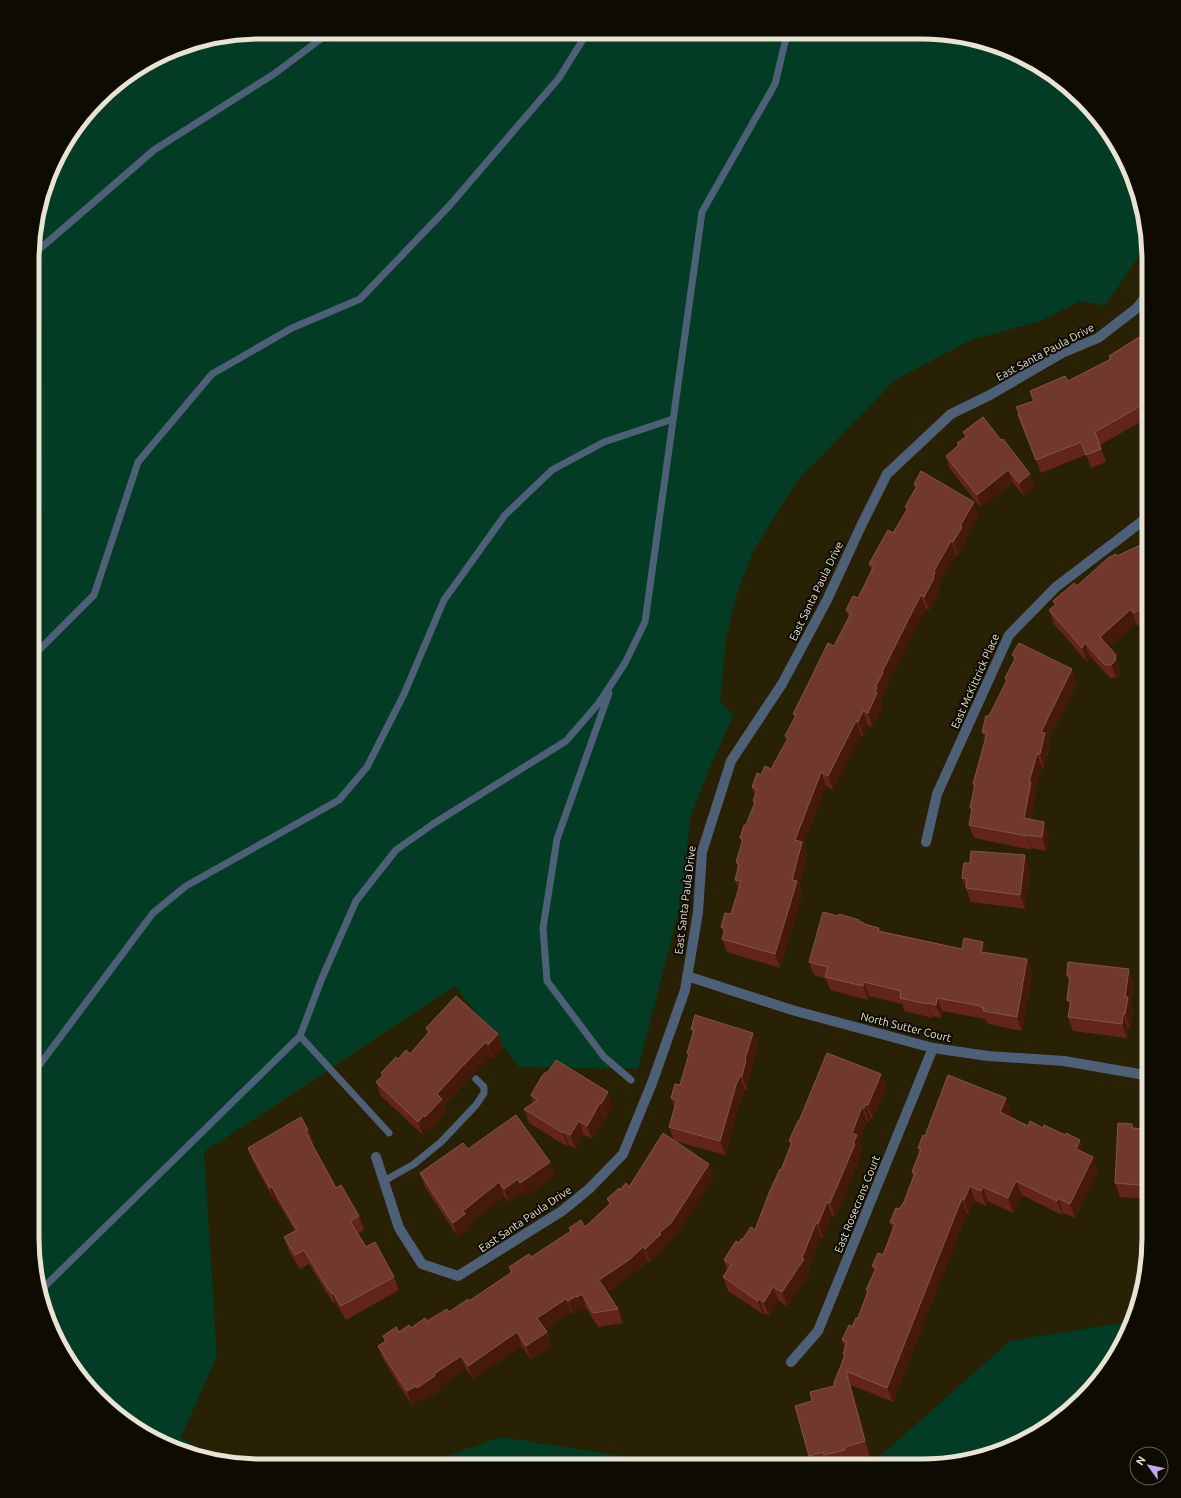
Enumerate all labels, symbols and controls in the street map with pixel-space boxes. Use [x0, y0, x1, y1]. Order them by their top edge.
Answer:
street label: East Santa Paula Drive [994, 321, 1096, 383]
street label: East Santa Paula Drive [787, 539, 845, 643]
street label: East McKittrick Place [949, 632, 1001, 730]
street label: East Santa Paula Drive [672, 845, 698, 955]
street label: North Sutter Court [859, 1010, 953, 1044]
street label: East Rosecrans Court [832, 1153, 882, 1254]
street label: East Santa Paula Drive [476, 1184, 574, 1254]
north arrow [1129, 1446, 1169, 1486]
text: N [1133, 1454, 1148, 1467]

